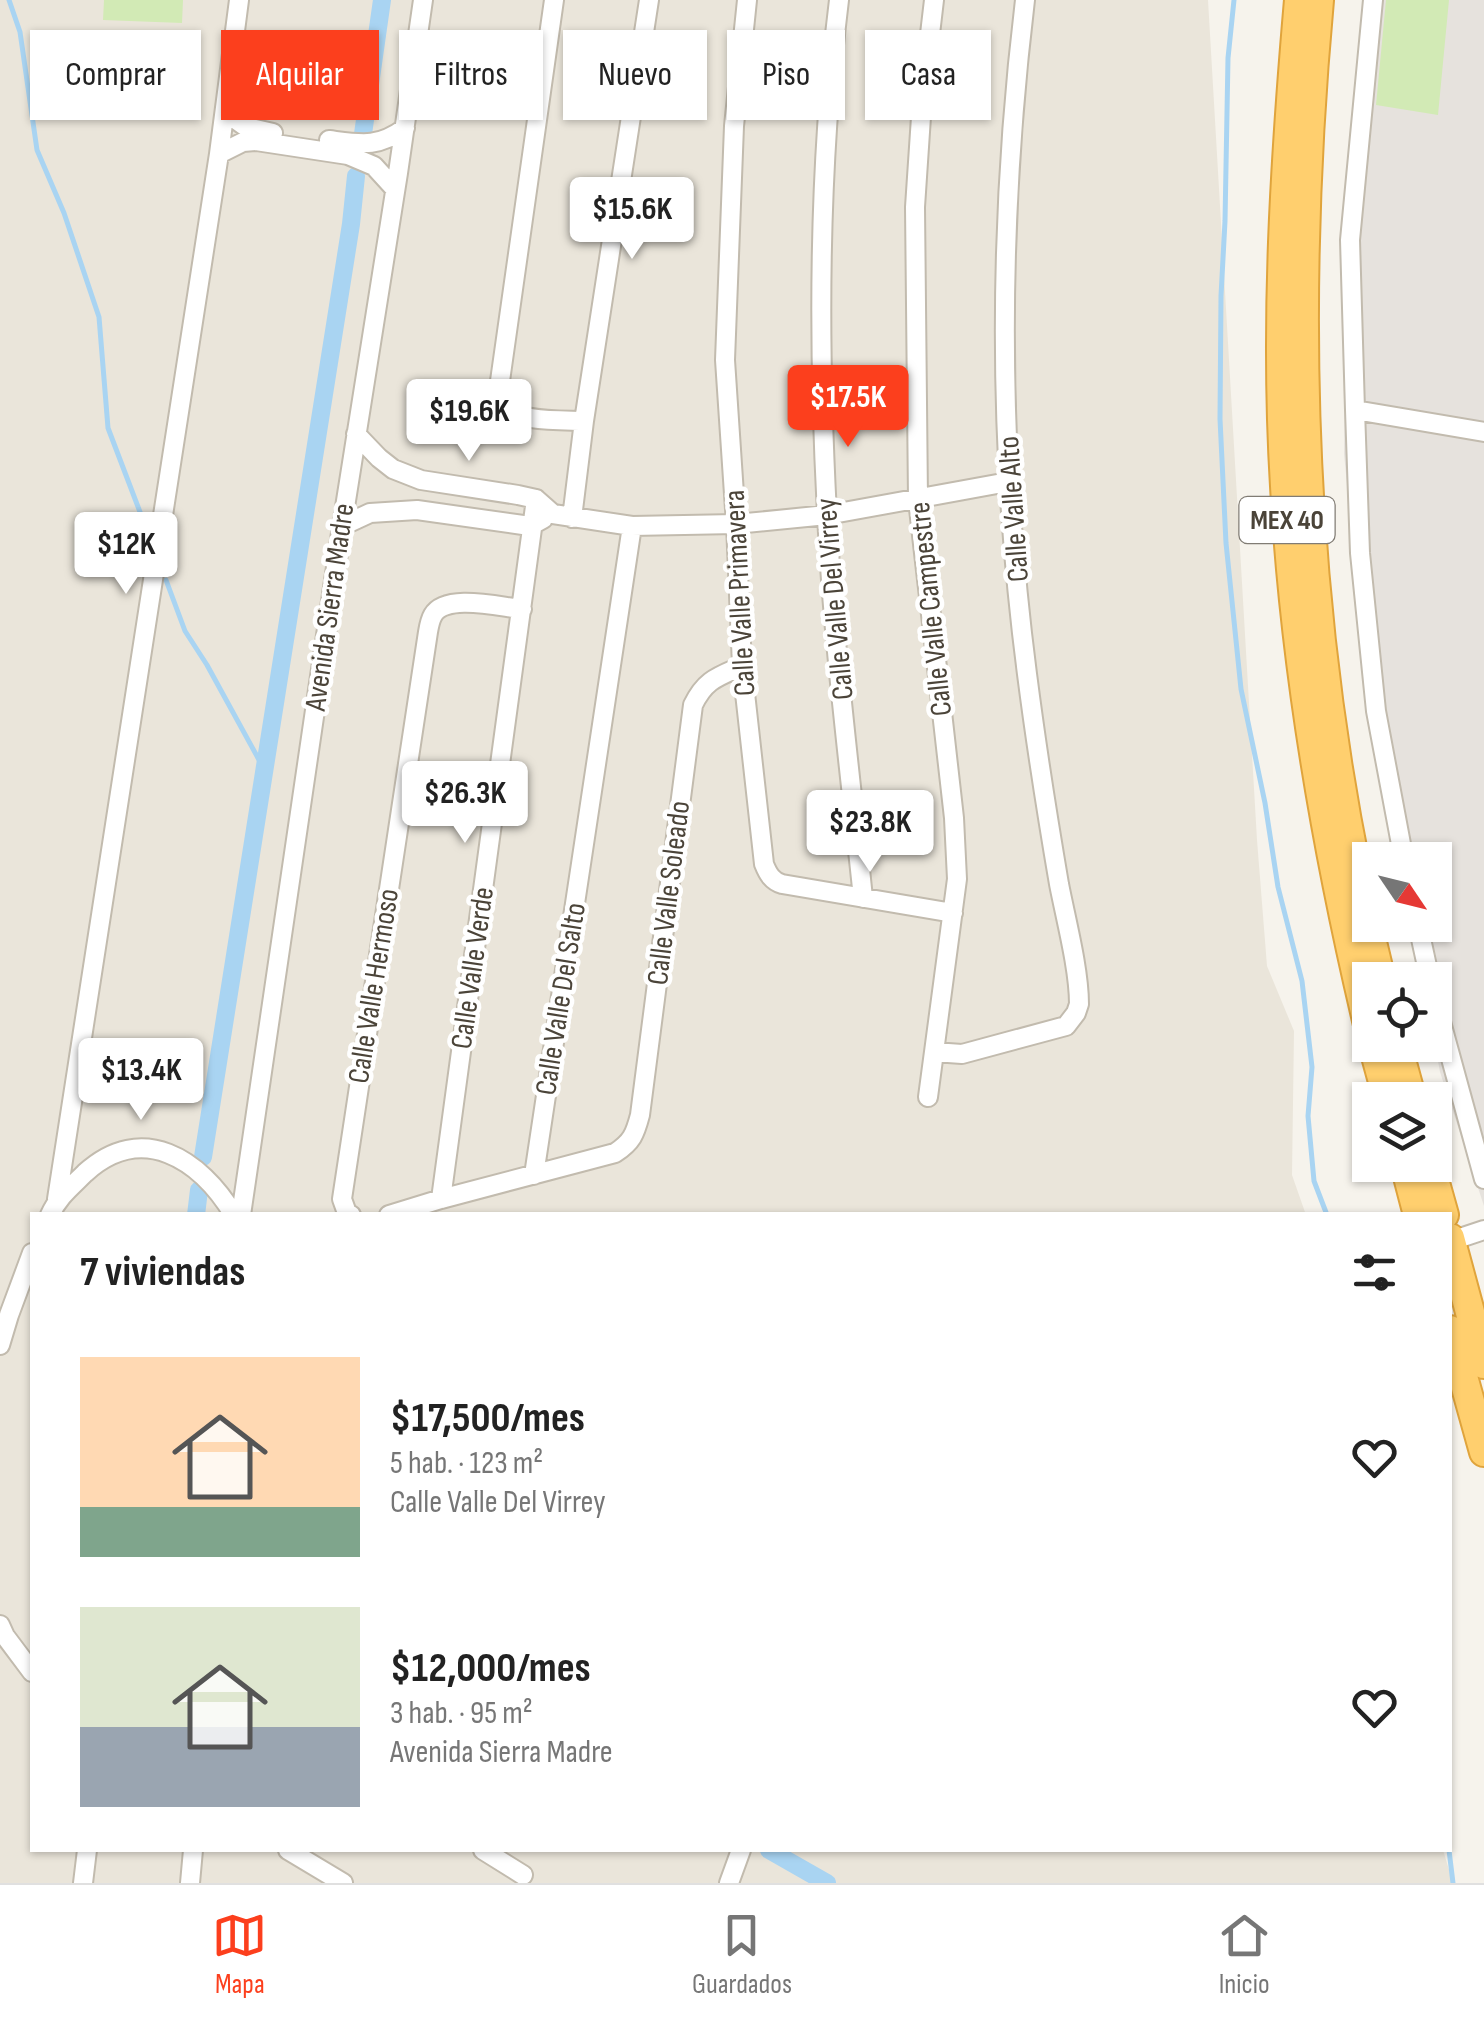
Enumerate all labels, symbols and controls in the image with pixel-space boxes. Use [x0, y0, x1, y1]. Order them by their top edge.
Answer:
chip: Comprar [30, 30, 201, 120]
chip: Alquilar [221, 30, 379, 120]
chip: Filtros [399, 30, 543, 120]
chip: Nuevo [563, 30, 707, 120]
chip: Piso [727, 30, 845, 120]
chip: Casa [865, 30, 991, 120]
pin: $15.6K [551, 177, 713, 262]
text: $15.6K [592, 190, 672, 229]
pin: $17.5K [767, 365, 929, 450]
text: $17.5K [810, 378, 886, 417]
pin: $19.6K [388, 379, 550, 464]
text: $19.6K [428, 392, 510, 431]
street label: Calle Valle Alto [991, 435, 1037, 583]
street label: Calle Valle Primavera [717, 489, 763, 697]
street label: Calle Valle Del Virrey [808, 496, 862, 701]
road number: MEX 40 [1240, 497, 1334, 543]
street label: Calle Valle Campestre [902, 500, 960, 718]
street label: Avenida Sierra Madre [298, 501, 362, 714]
pin: $12K [67, 512, 185, 597]
text: $12K [96, 525, 156, 564]
pin: $26.3K [384, 761, 546, 846]
text: $26.3K [424, 774, 506, 813]
pin: $23.8K [789, 790, 951, 875]
street label: Calle Valle Soleado [640, 799, 698, 987]
text: $23.8K [829, 803, 911, 842]
north arrow [1352, 842, 1452, 942]
map controls [1352, 842, 1452, 1182]
street label: Calle Valle Verde [444, 885, 502, 1051]
street label: Calle Valle Hermoso [341, 886, 407, 1086]
street label: Calle Valle Del Salto [528, 900, 594, 1098]
button: locate [1352, 962, 1452, 1062]
pin: $13.4K [60, 1038, 222, 1123]
text: $13.4K [100, 1051, 182, 1090]
button: layers [1352, 1082, 1452, 1182]
icon: filters [1347, 1245, 1402, 1300]
text: 7 viviendas [80, 1247, 245, 1298]
text: $17,500/mes [390, 1393, 585, 1444]
icon: home [160, 1397, 280, 1517]
icon: heart [1347, 1430, 1402, 1485]
text: 5 hab. · 123 m² [390, 1444, 543, 1483]
text: Calle Valle Del Virrey [390, 1483, 606, 1522]
text: $12,000/mes [390, 1643, 591, 1694]
icon: home [160, 1647, 280, 1767]
icon: heart [1347, 1680, 1402, 1735]
text: 3 hab. · 95 m² [390, 1694, 533, 1733]
text: Avenida Sierra Madre [390, 1733, 613, 1772]
tab: Mapa [212, 1908, 267, 2001]
tab: Guardados [692, 1908, 792, 2001]
tab: Inicio [1217, 1908, 1272, 2001]

